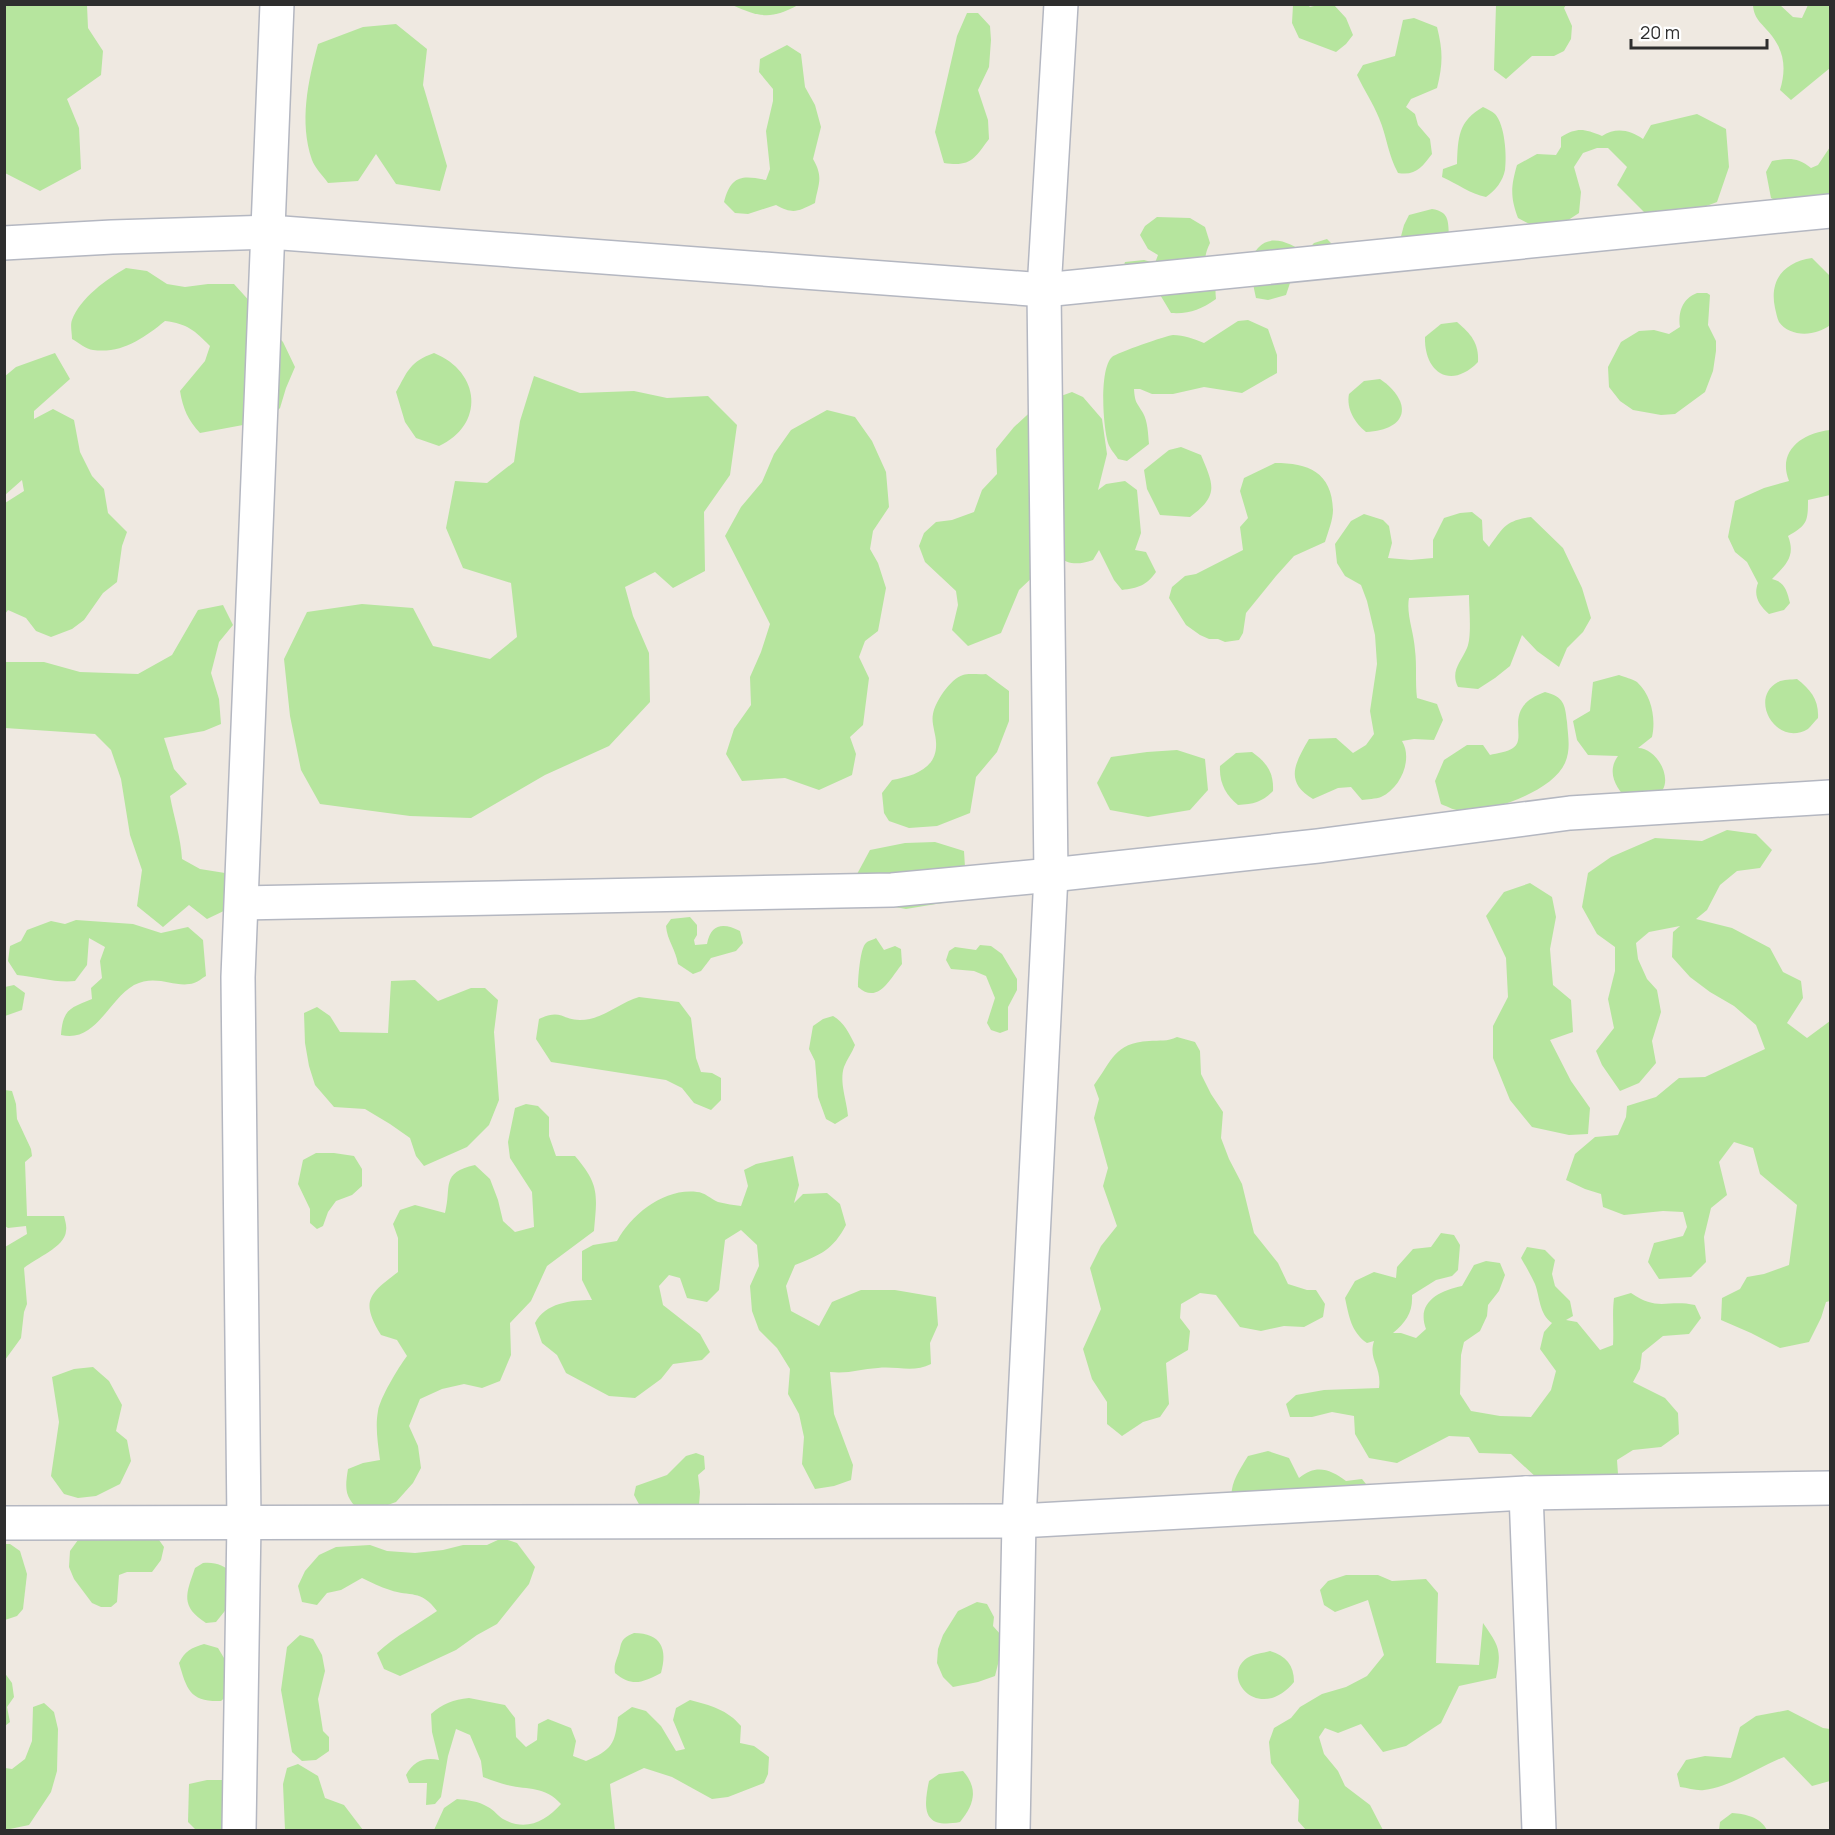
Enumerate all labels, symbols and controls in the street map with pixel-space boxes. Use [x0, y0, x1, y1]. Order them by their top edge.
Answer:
scale bar [1631, 12, 1768, 50]
text: 20 m [1640, 20, 1680, 44]

